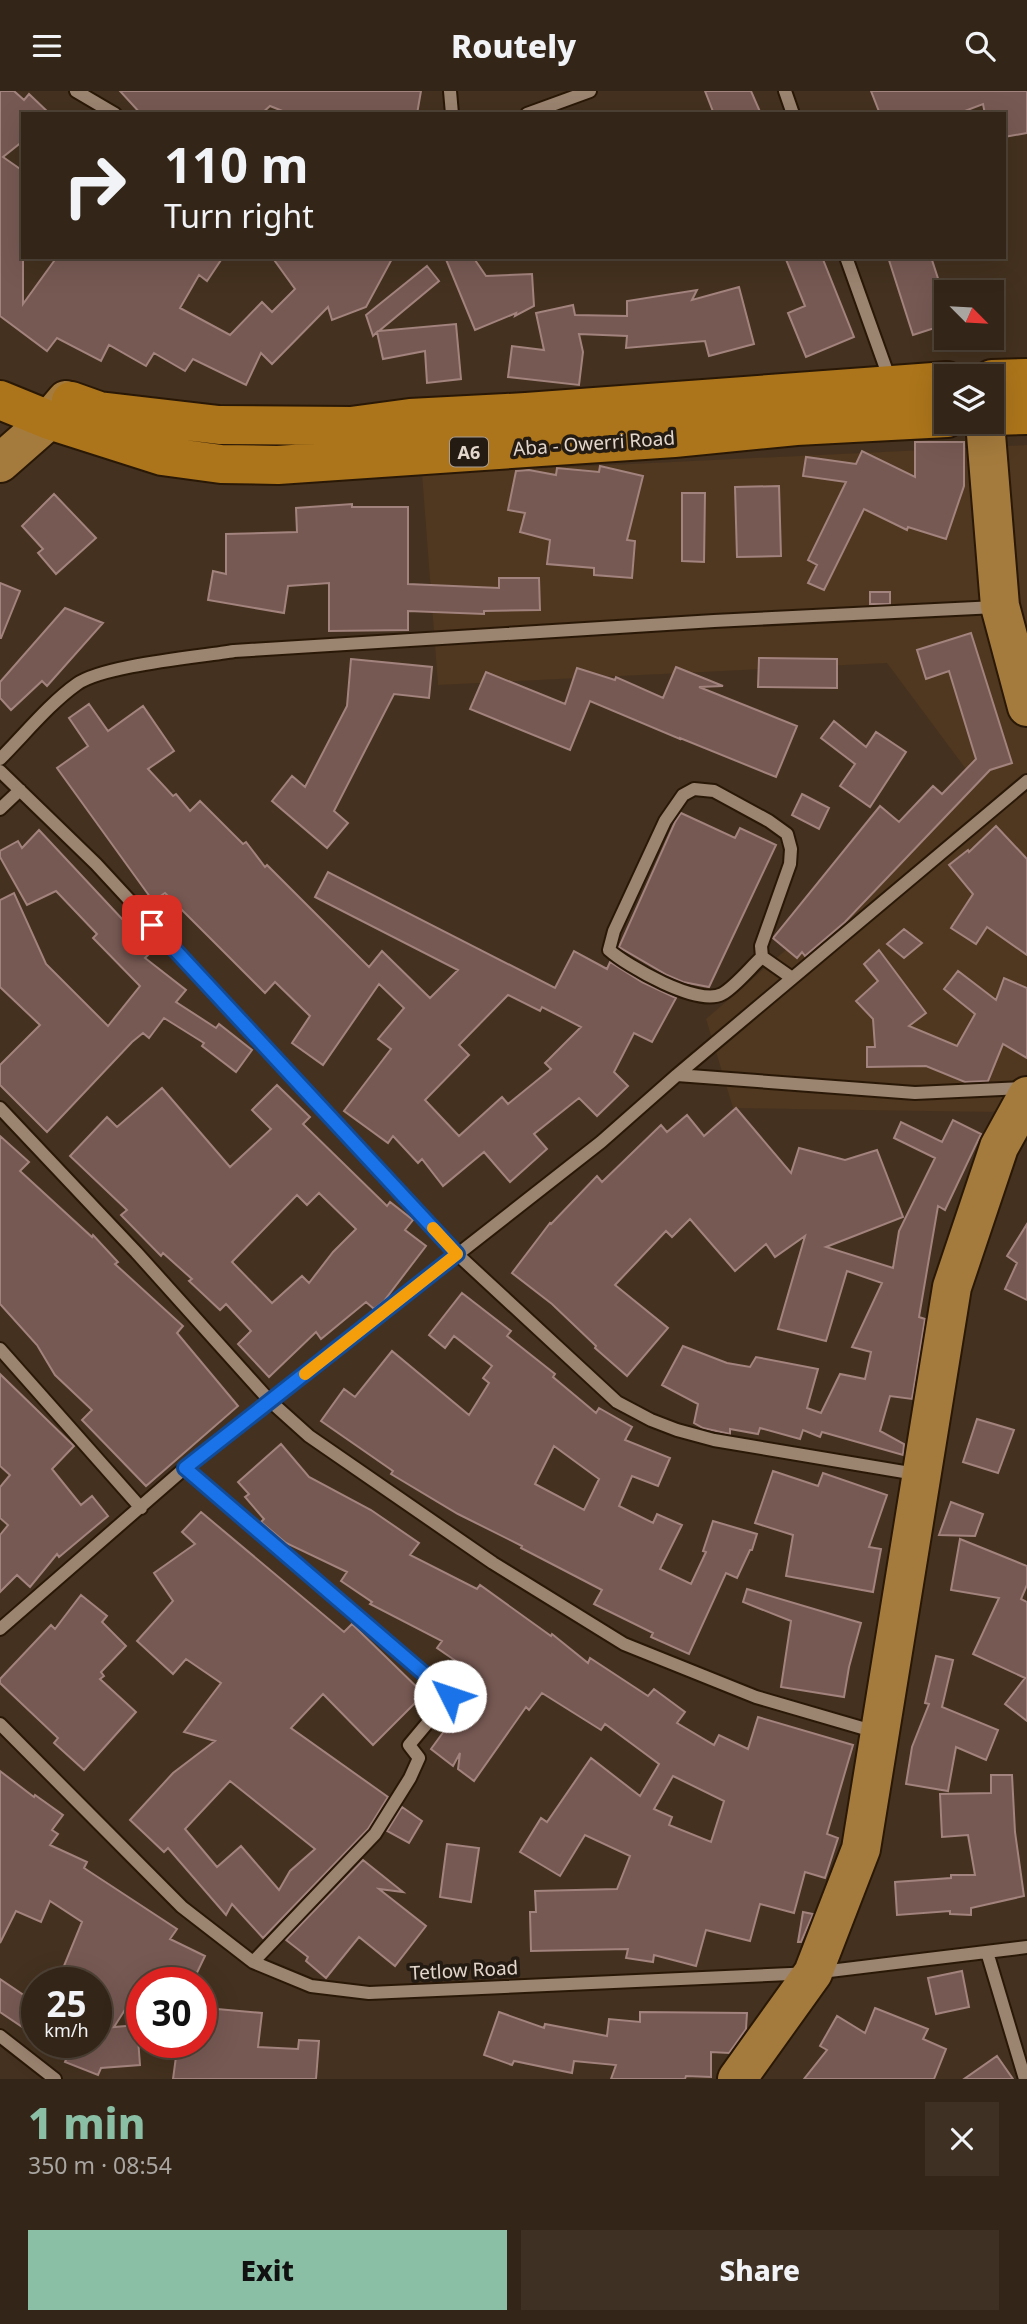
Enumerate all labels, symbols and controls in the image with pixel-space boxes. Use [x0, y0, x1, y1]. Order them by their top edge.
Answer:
text: Routely [451, 24, 576, 67]
icon: menu [28, 27, 66, 65]
icon: search [961, 27, 999, 65]
text: 110 m [164, 131, 309, 197]
icon: right [49, 140, 140, 231]
text: Turn right [164, 194, 314, 237]
north arrow [934, 280, 1004, 350]
map controls [934, 280, 1004, 434]
button: layers [934, 364, 1004, 434]
street label: Aba - Owerri Road [512, 424, 676, 462]
road number: A6 [450, 437, 488, 467]
pin [122, 895, 182, 955]
icon: arrive [133, 906, 171, 944]
position arrow [413, 1659, 487, 1733]
street label: Tetlow Road [409, 1954, 519, 1986]
speed limit sign: 30 [126, 1967, 217, 2058]
text: 25 [46, 1980, 87, 2027]
text: km/h [44, 2018, 89, 2042]
text: 1 min [28, 2094, 145, 2151]
button: close [925, 2102, 999, 2176]
text: 350 m · 08:54 [28, 2149, 172, 2181]
button: Exit [28, 2230, 507, 2310]
button: Share [521, 2230, 999, 2310]

